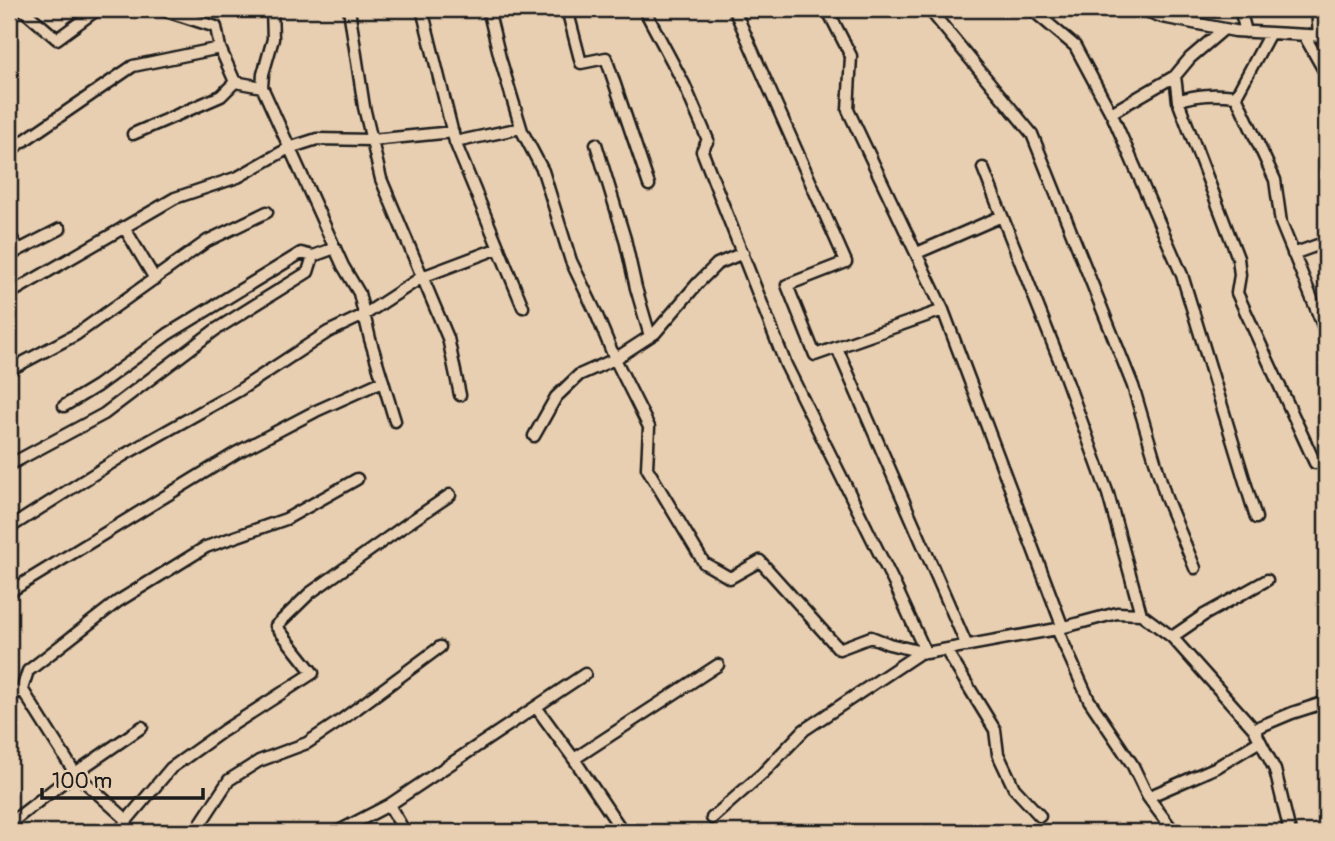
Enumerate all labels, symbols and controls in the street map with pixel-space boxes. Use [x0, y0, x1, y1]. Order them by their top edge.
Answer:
scale bar [42, 757, 203, 801]
text: 100 m [52, 768, 112, 795]

